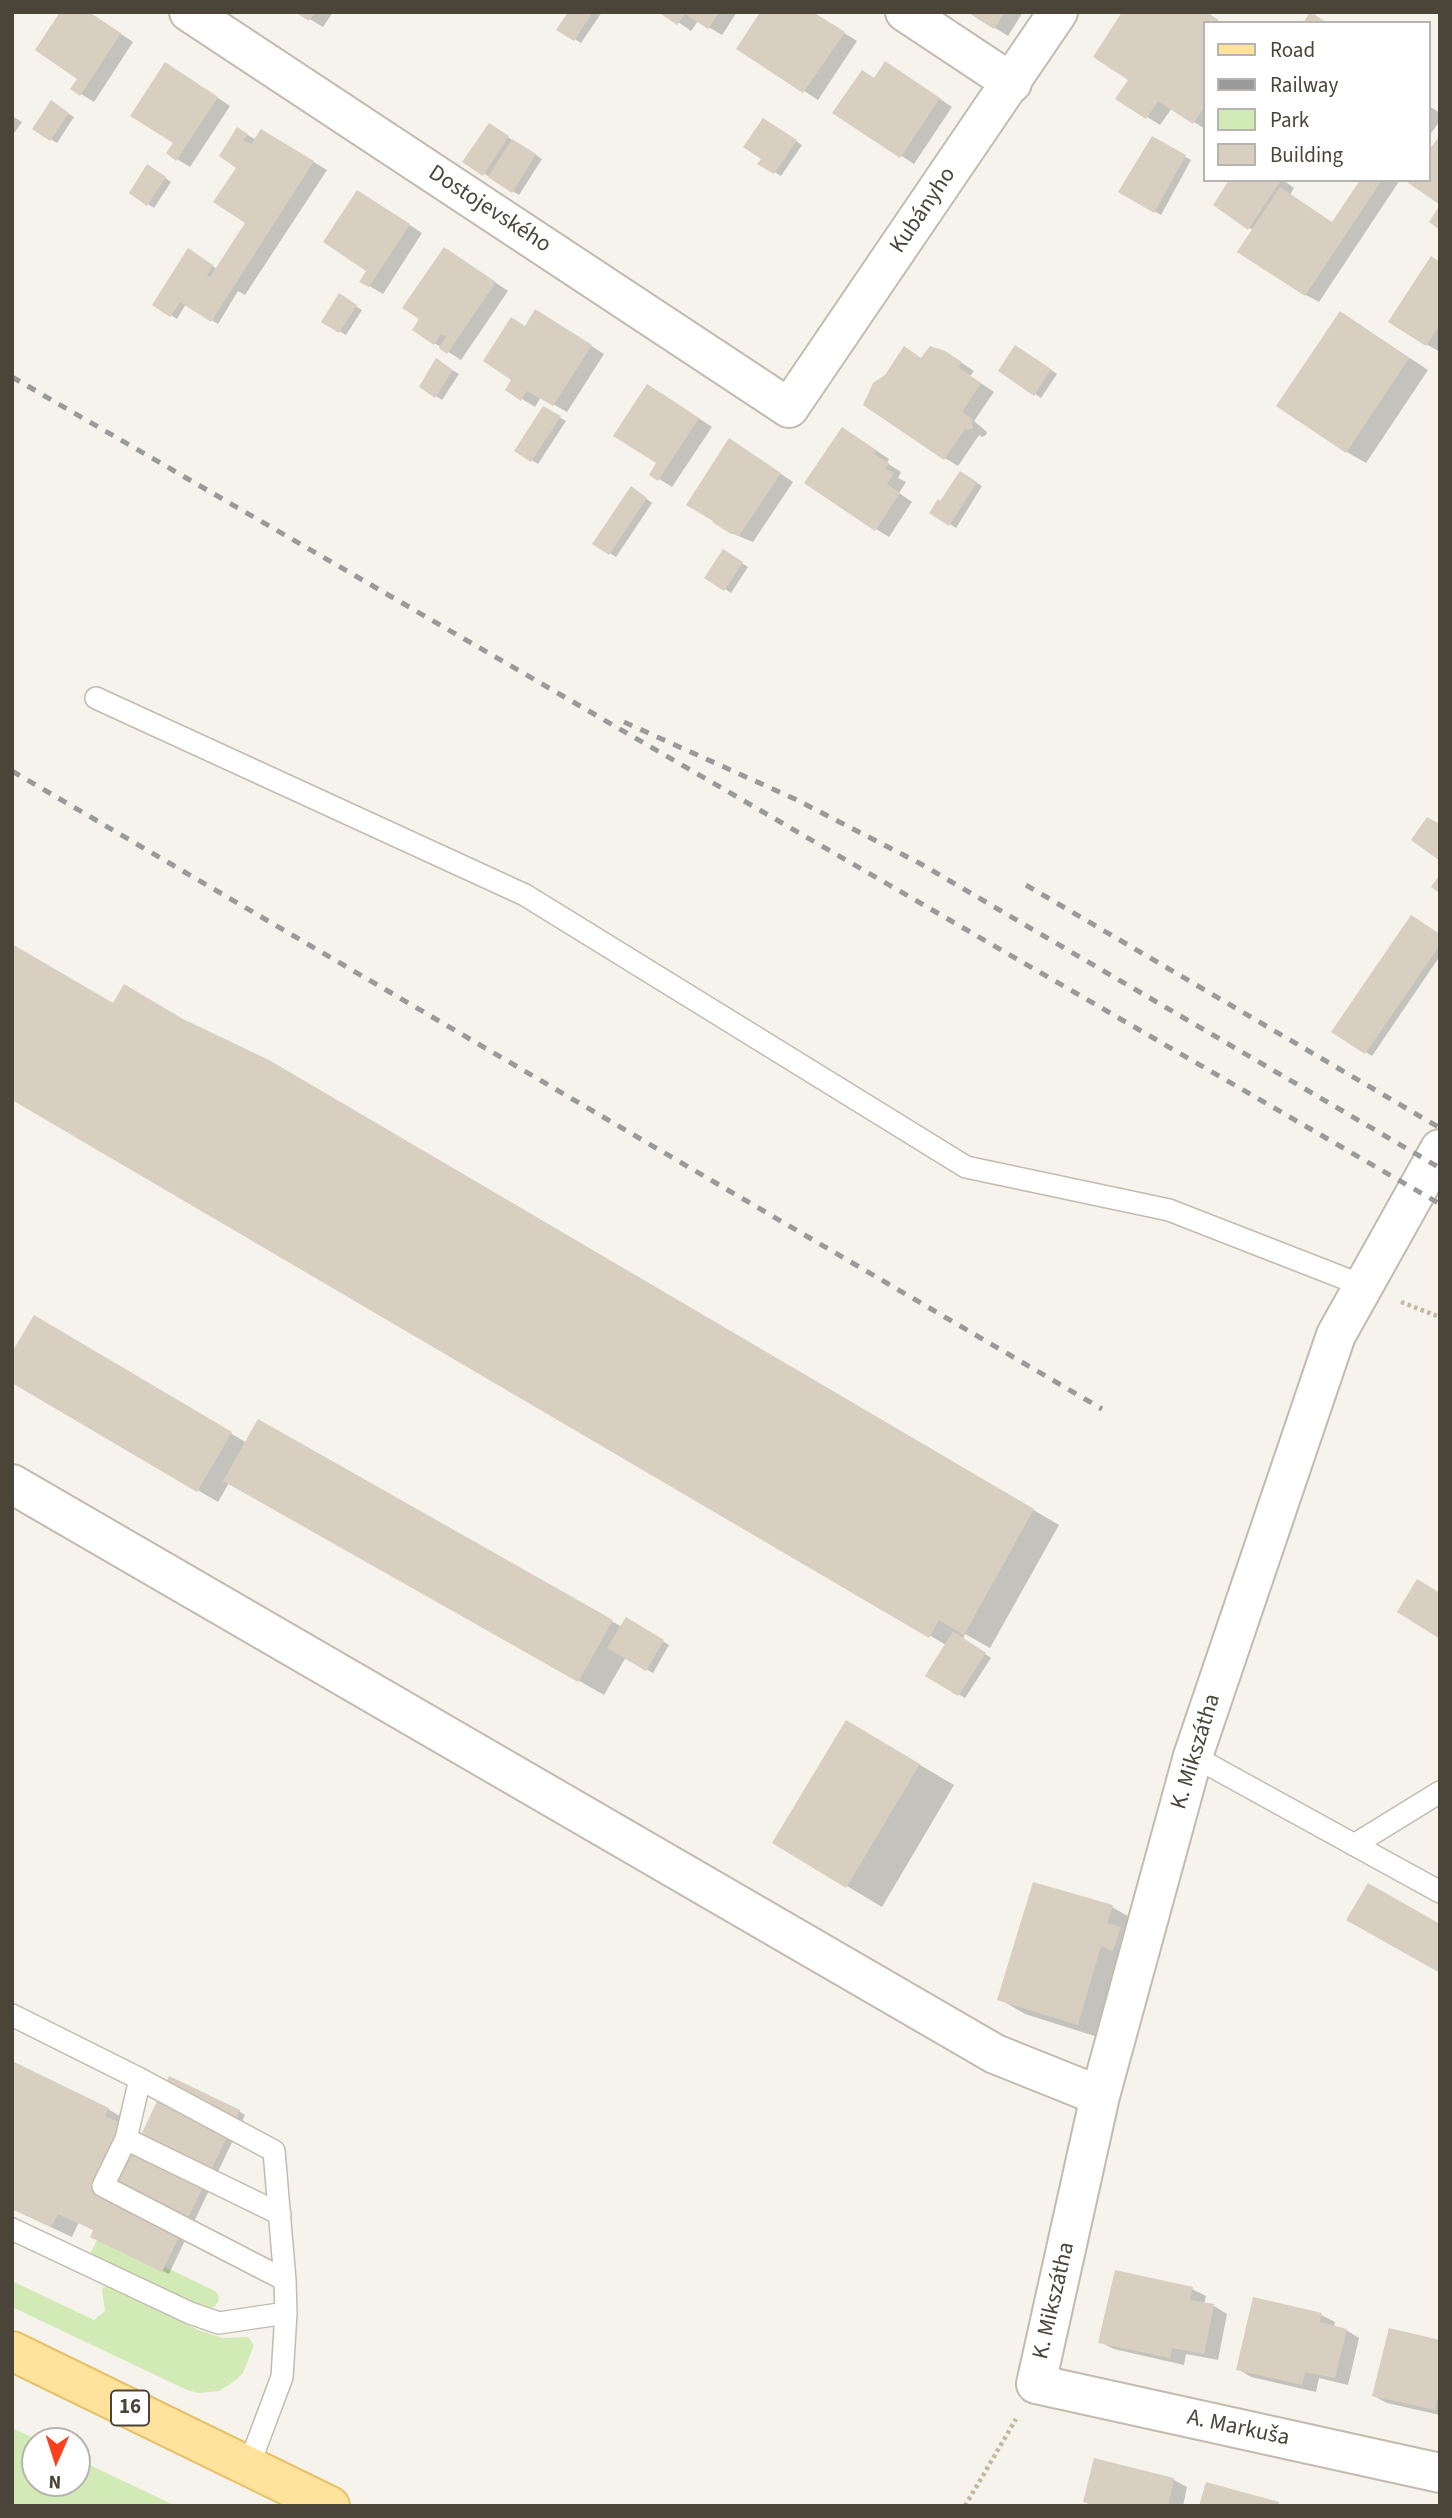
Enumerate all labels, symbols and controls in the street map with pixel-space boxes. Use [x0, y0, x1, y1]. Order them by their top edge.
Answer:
legend [1204, 21, 1431, 182]
text: Road [1270, 35, 1315, 65]
text: Railway [1270, 70, 1338, 100]
text: Park [1270, 105, 1309, 135]
text: Building [1270, 140, 1343, 170]
street label: Dostojevského [423, 160, 555, 260]
street label: Kubányho [885, 163, 963, 259]
street label: K. Mikszátha [1166, 1691, 1228, 1813]
street label: K. Mikszátha [1028, 2240, 1082, 2362]
road number: 16 [111, 2390, 149, 2426]
street label: A. Markuša [1184, 2405, 1292, 2453]
north arrow [21, 2427, 91, 2497]
text: N [48, 2468, 62, 2495]

